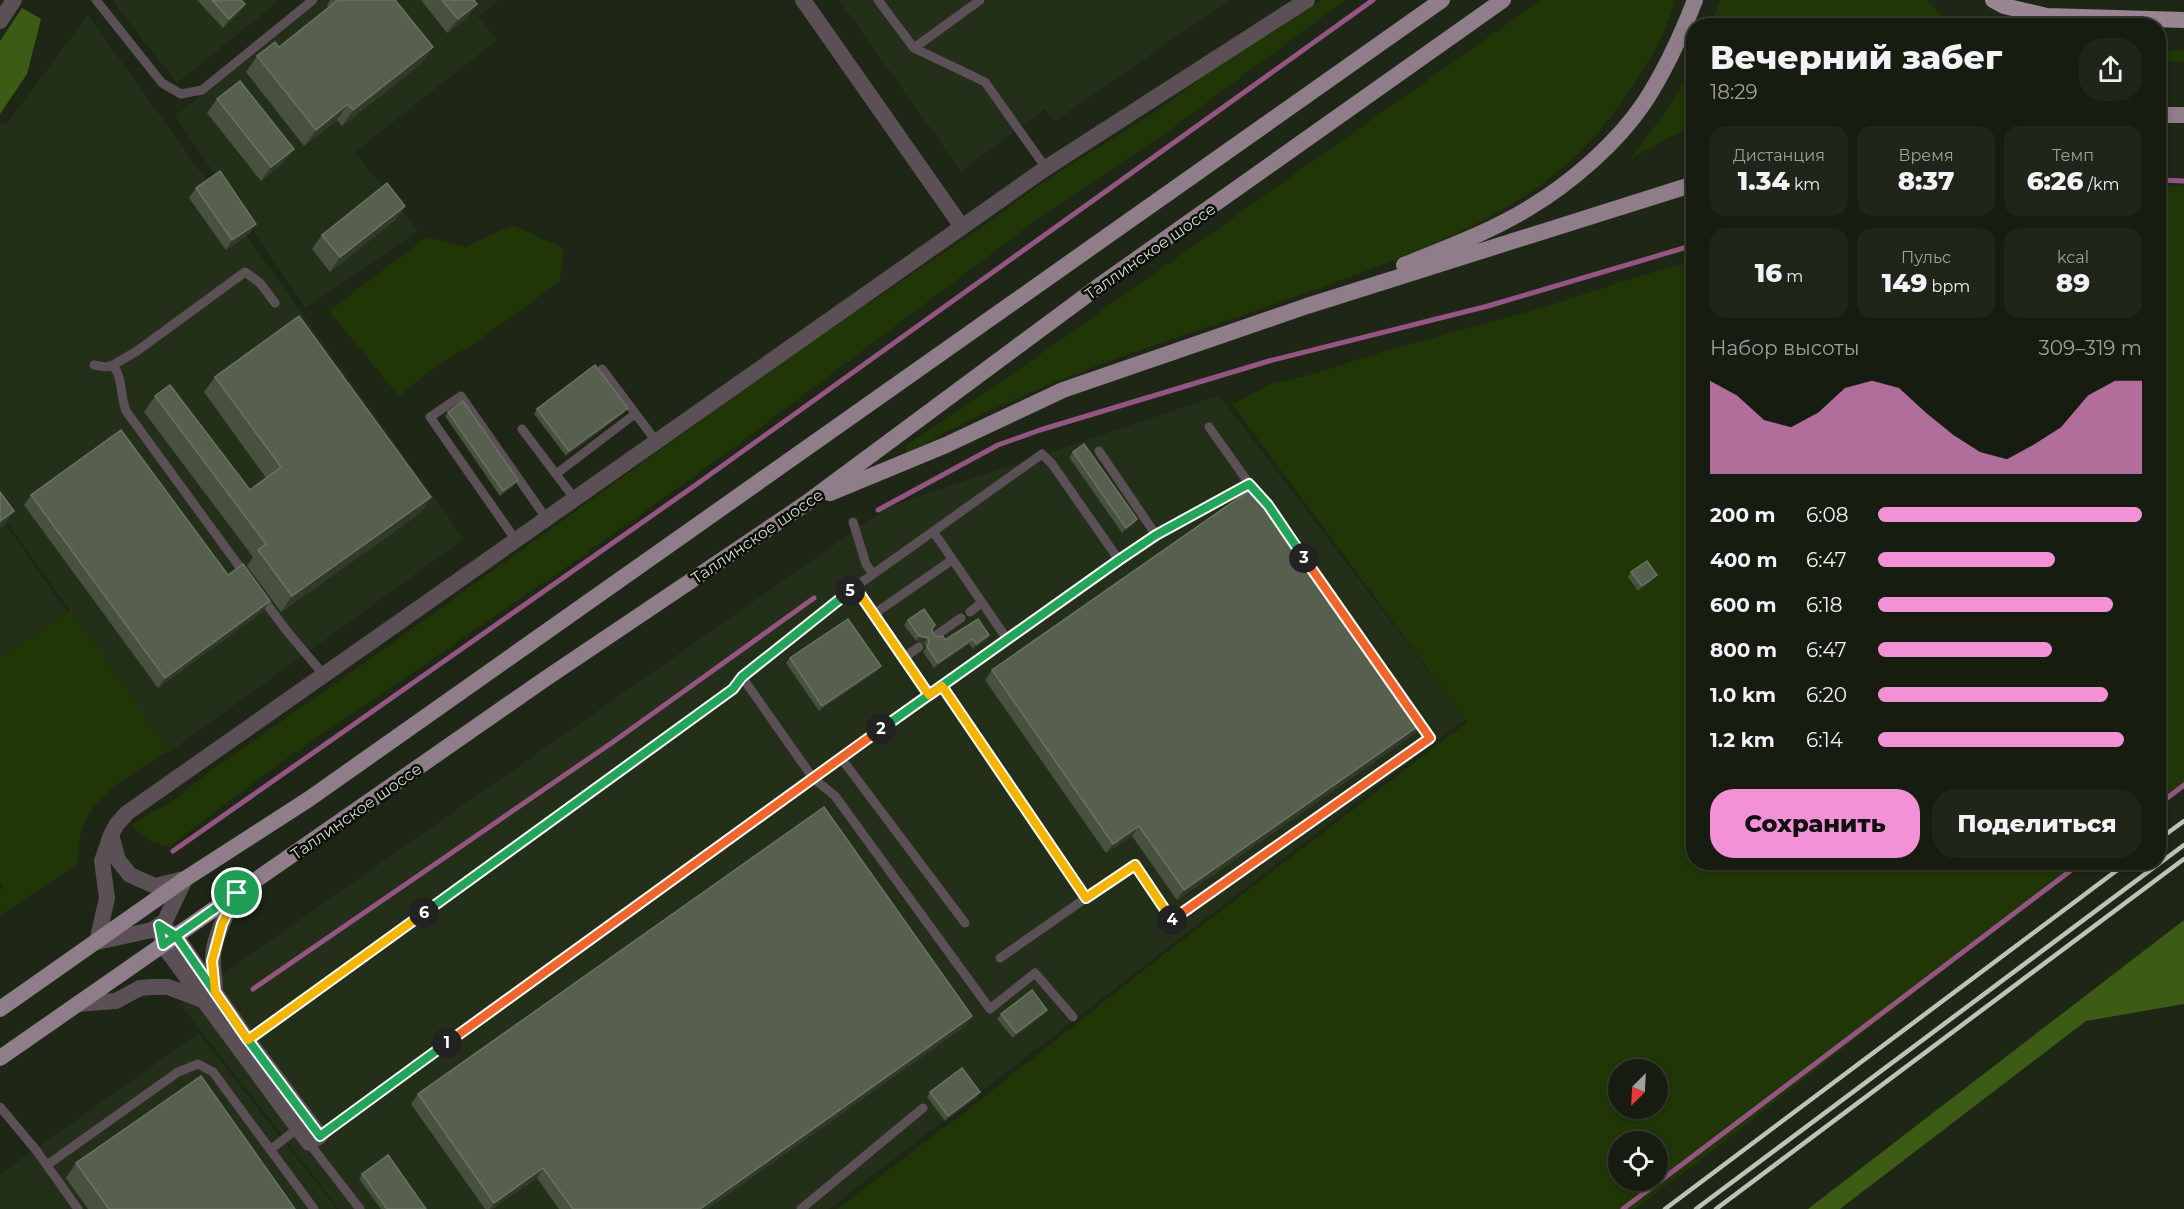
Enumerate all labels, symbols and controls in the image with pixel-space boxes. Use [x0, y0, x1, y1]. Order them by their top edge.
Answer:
text: Вечерний забег [1710, 37, 2002, 77]
button: share [2079, 38, 2142, 101]
text: 18:29 [1710, 80, 1758, 104]
text: Дистанция [1733, 146, 1825, 165]
text: Время [1898, 146, 1954, 165]
text: Темп [2052, 146, 2094, 165]
text: 1.34 [1738, 165, 1790, 197]
text: 8:37 [1898, 165, 1954, 197]
text: 6:26 [2027, 165, 2083, 197]
text: km [1790, 175, 1820, 194]
text: /km [2083, 175, 2119, 194]
street label: Таллинское шоссе [1081, 199, 1219, 304]
text: Пульс [1901, 248, 1951, 267]
text: kcal [2057, 248, 2089, 267]
text: 16 [1755, 257, 1782, 289]
text: m [1782, 267, 1803, 286]
text: 149 [1882, 267, 1927, 299]
text: 89 [2056, 267, 2090, 299]
text: bpm [1927, 277, 1970, 296]
text: Набор высоты [1710, 336, 1859, 360]
text: 309–319 m [2038, 336, 2142, 360]
street label: Таллинское шоссе [688, 485, 827, 588]
text: 200 m [1710, 503, 1776, 527]
text: 6:08 [1806, 503, 1848, 527]
pin: 3 [1289, 543, 1319, 573]
text: 3 [1299, 548, 1309, 567]
text: 400 m [1710, 548, 1778, 572]
text: 6:47 [1806, 548, 1846, 572]
pin: 5 [835, 576, 865, 606]
text: 5 [845, 581, 855, 600]
text: 600 m [1710, 593, 1777, 617]
text: 6:18 [1806, 593, 1842, 617]
text: 800 m [1710, 638, 1777, 662]
text: 6:47 [1806, 638, 1846, 662]
text: 1.0 km [1710, 683, 1776, 707]
text: 6:20 [1806, 683, 1847, 707]
pin: 2 [866, 714, 896, 744]
text: 2 [876, 719, 886, 738]
text: 1.2 km [1710, 728, 1775, 752]
text: 6:14 [1806, 728, 1843, 752]
street label: Таллинское шоссе [287, 759, 425, 864]
button: Сохранить [1710, 789, 1920, 858]
button: Поделиться [1932, 789, 2142, 858]
pin [211, 867, 262, 918]
icon: arrive [220, 876, 253, 909]
pin: 6 [409, 898, 439, 928]
text: 6 [419, 903, 429, 922]
pin: 4 [1157, 905, 1187, 935]
text: 4 [1166, 910, 1178, 929]
pin: 1 [432, 1028, 462, 1058]
text: 1 [444, 1033, 450, 1052]
north arrow [1608, 1059, 1668, 1119]
map controls [1608, 1059, 1668, 1191]
button: locate [1608, 1131, 1668, 1191]

